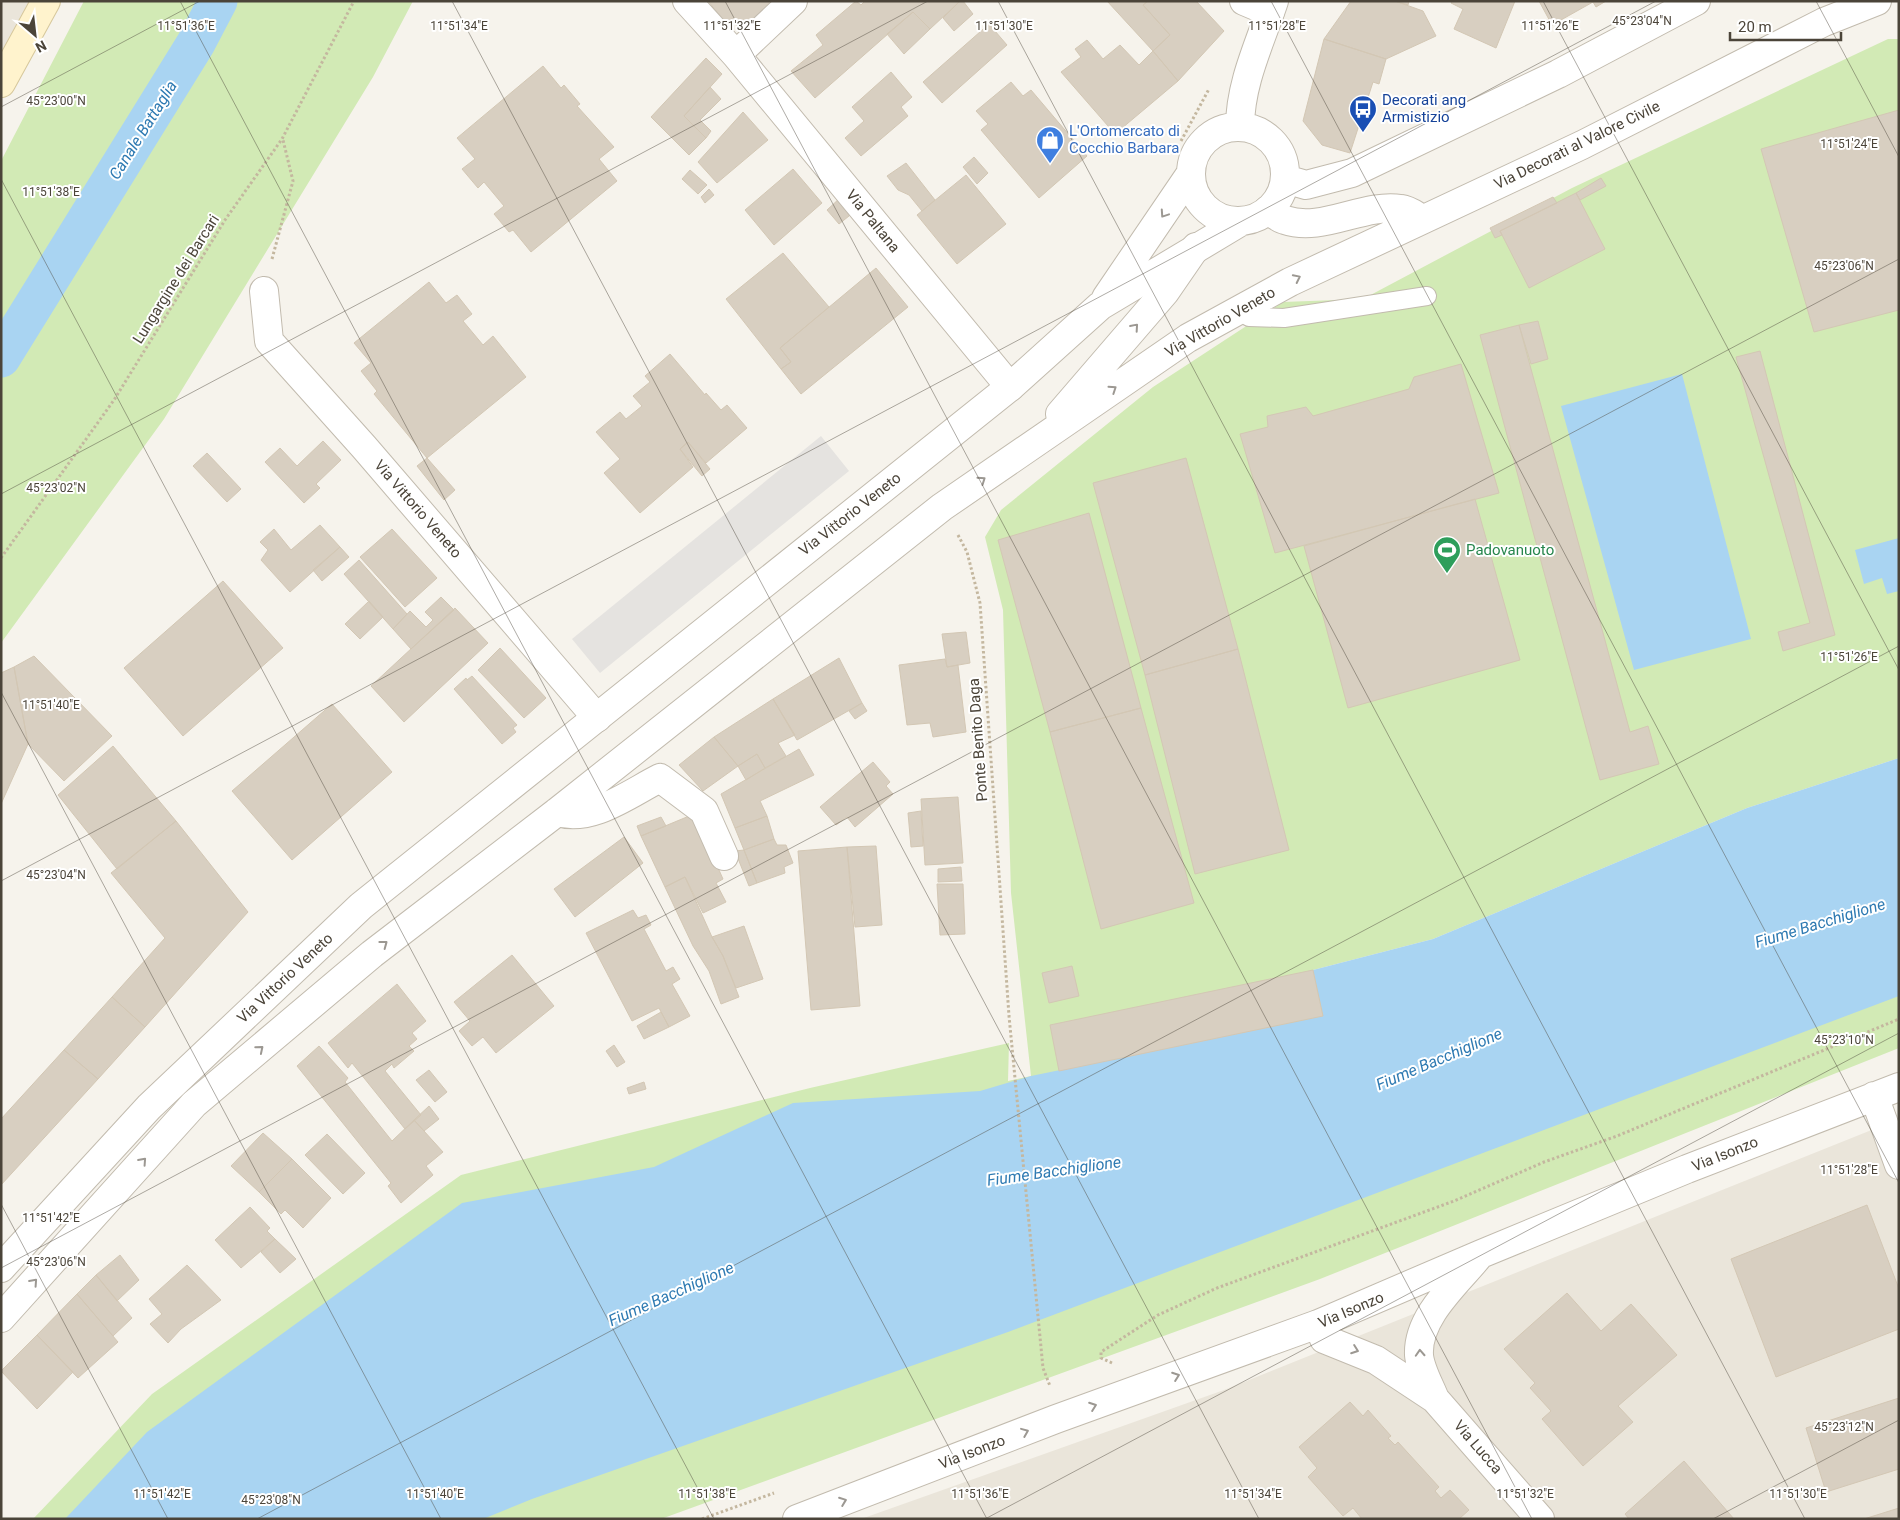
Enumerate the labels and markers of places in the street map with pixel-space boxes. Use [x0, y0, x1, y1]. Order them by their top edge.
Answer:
place label: Decorati ang Armistizio [1382, 91, 1466, 126]
bus stop icon: Decorati ang Armistizio [1348, 94, 1378, 133]
place label: L'Ortomercato di Cocchio Barbara [1069, 122, 1180, 157]
shop icon: L'Ortomercato di Cocchio Barbara [1035, 125, 1065, 164]
sports icon: Padovanuoto [1432, 535, 1462, 574]
place label: Padovanuoto [1466, 541, 1554, 559]

